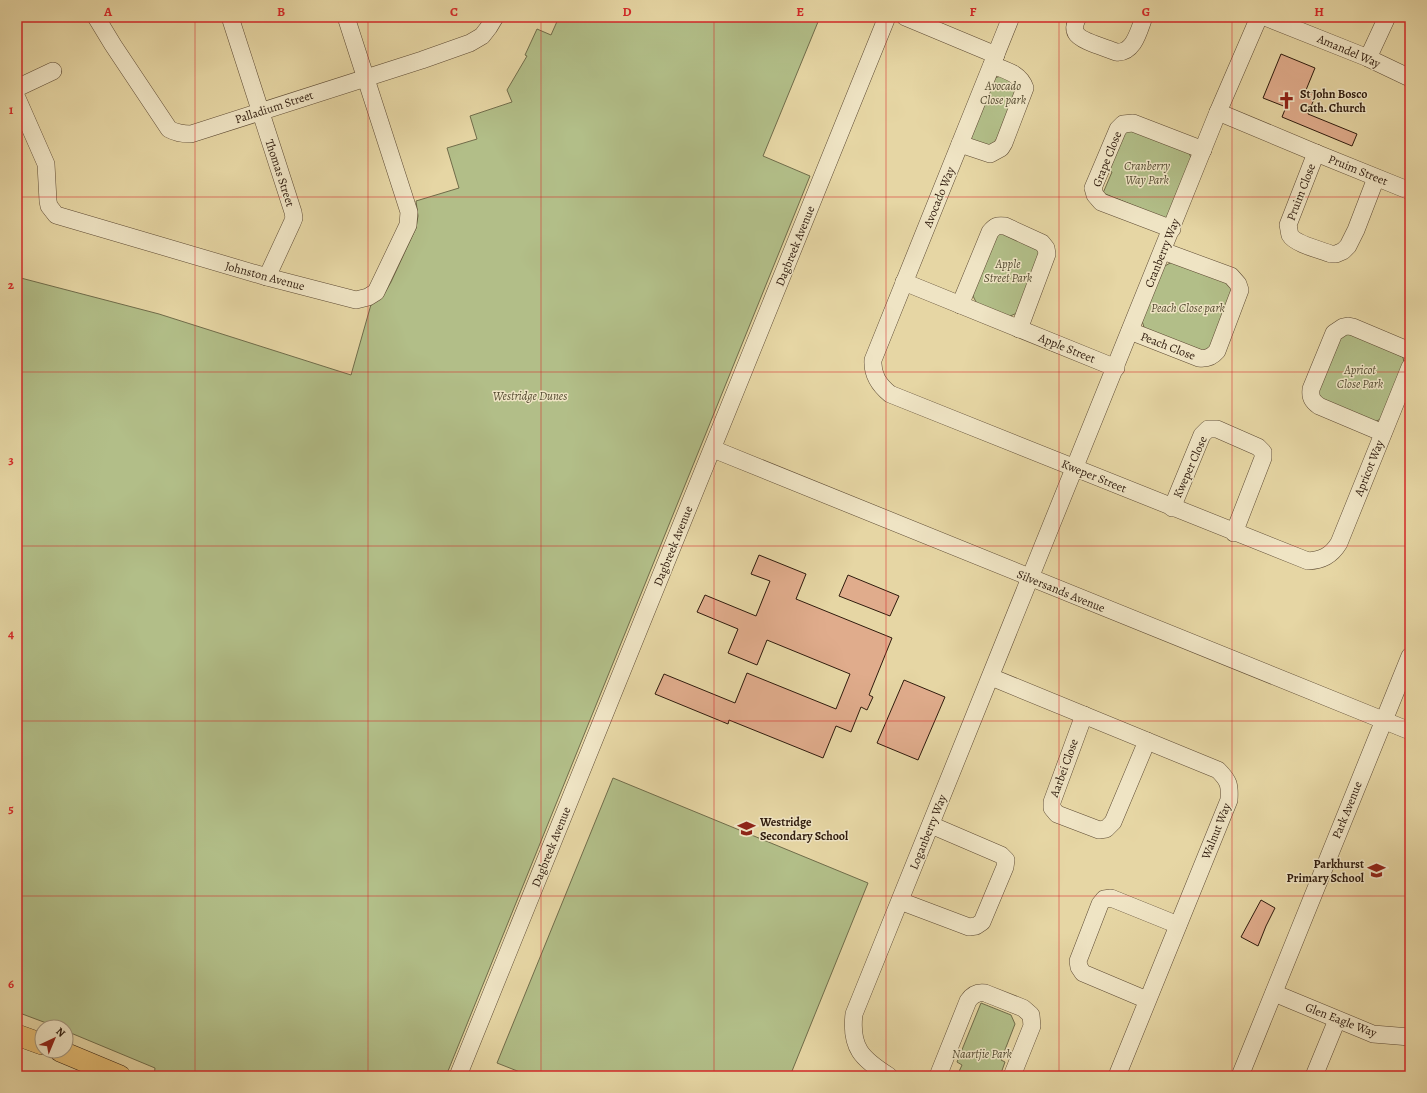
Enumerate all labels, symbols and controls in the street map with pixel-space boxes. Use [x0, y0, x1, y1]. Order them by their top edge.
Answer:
text: A [103, 3, 113, 20]
text: B [277, 3, 285, 20]
text: C [450, 3, 458, 20]
text: D [622, 3, 632, 20]
text: E [796, 3, 804, 20]
text: F [970, 3, 977, 20]
text: G [1142, 3, 1150, 20]
text: H [1314, 3, 1324, 20]
street label: Amandel Way [1314, 30, 1384, 72]
park label: Avocado Close park [980, 78, 1027, 108]
place label: St John Bosco Cath. Church [1300, 86, 1367, 116]
street label: Palladium Street [233, 87, 315, 127]
church icon: St John Bosco Cath. Church [1277, 91, 1297, 111]
text: 1 [9, 101, 14, 118]
street label: Grape Close [1089, 129, 1125, 189]
street label: Thomas Street [262, 137, 298, 209]
street label: Pruim Street [1326, 151, 1390, 189]
park label: Cranberry Way Park [1124, 158, 1171, 188]
street label: Pruim Close [1283, 161, 1319, 223]
street label: Avocado Way [919, 164, 959, 231]
street label: Dagbreek Avenue [772, 203, 818, 289]
street label: Cranberry Way [1141, 215, 1183, 290]
park label: Apple Street Park [984, 256, 1033, 286]
street label: Johnston Avenue [223, 258, 307, 294]
text: 2 [8, 276, 15, 293]
park label: Peach Close park [1151, 300, 1226, 316]
street label: Peach Close [1138, 328, 1198, 364]
street label: Apple Street [1035, 329, 1098, 367]
park label: Apricot Close Park [1337, 362, 1384, 392]
park label: Westridge Dunes [493, 388, 567, 404]
street label: Kweper Close [1169, 434, 1211, 500]
street label: Apricot Way [1350, 437, 1388, 499]
text: 3 [8, 451, 14, 468]
street label: Kweper Street [1059, 456, 1129, 496]
street label: Dagbreek Avenue [650, 503, 696, 589]
street label: Silversands Avenue [1014, 566, 1108, 616]
text: 4 [8, 625, 14, 642]
street label: Aarbei Close [1046, 737, 1082, 800]
street label: Park Avenue [1328, 779, 1366, 841]
street label: Loganberry Way [906, 792, 951, 872]
text: 5 [8, 800, 14, 817]
street label: Walnut Way [1197, 800, 1235, 862]
street label: Dagbreek Avenue [528, 804, 574, 890]
place label: Westridge Secondary School [759, 814, 849, 844]
school or university icon: Westridge Secondary School [737, 819, 757, 839]
place label: Parkhurst Primary School [1287, 856, 1365, 886]
school or university icon: Parkhurst Primary School [1367, 861, 1387, 881]
text: 6 [8, 975, 14, 992]
street label: Glen Eagle Way [1303, 999, 1380, 1041]
north arrow [34, 1019, 74, 1059]
text: N [53, 1024, 69, 1040]
park label: Naartjie Park [952, 1046, 1013, 1062]

